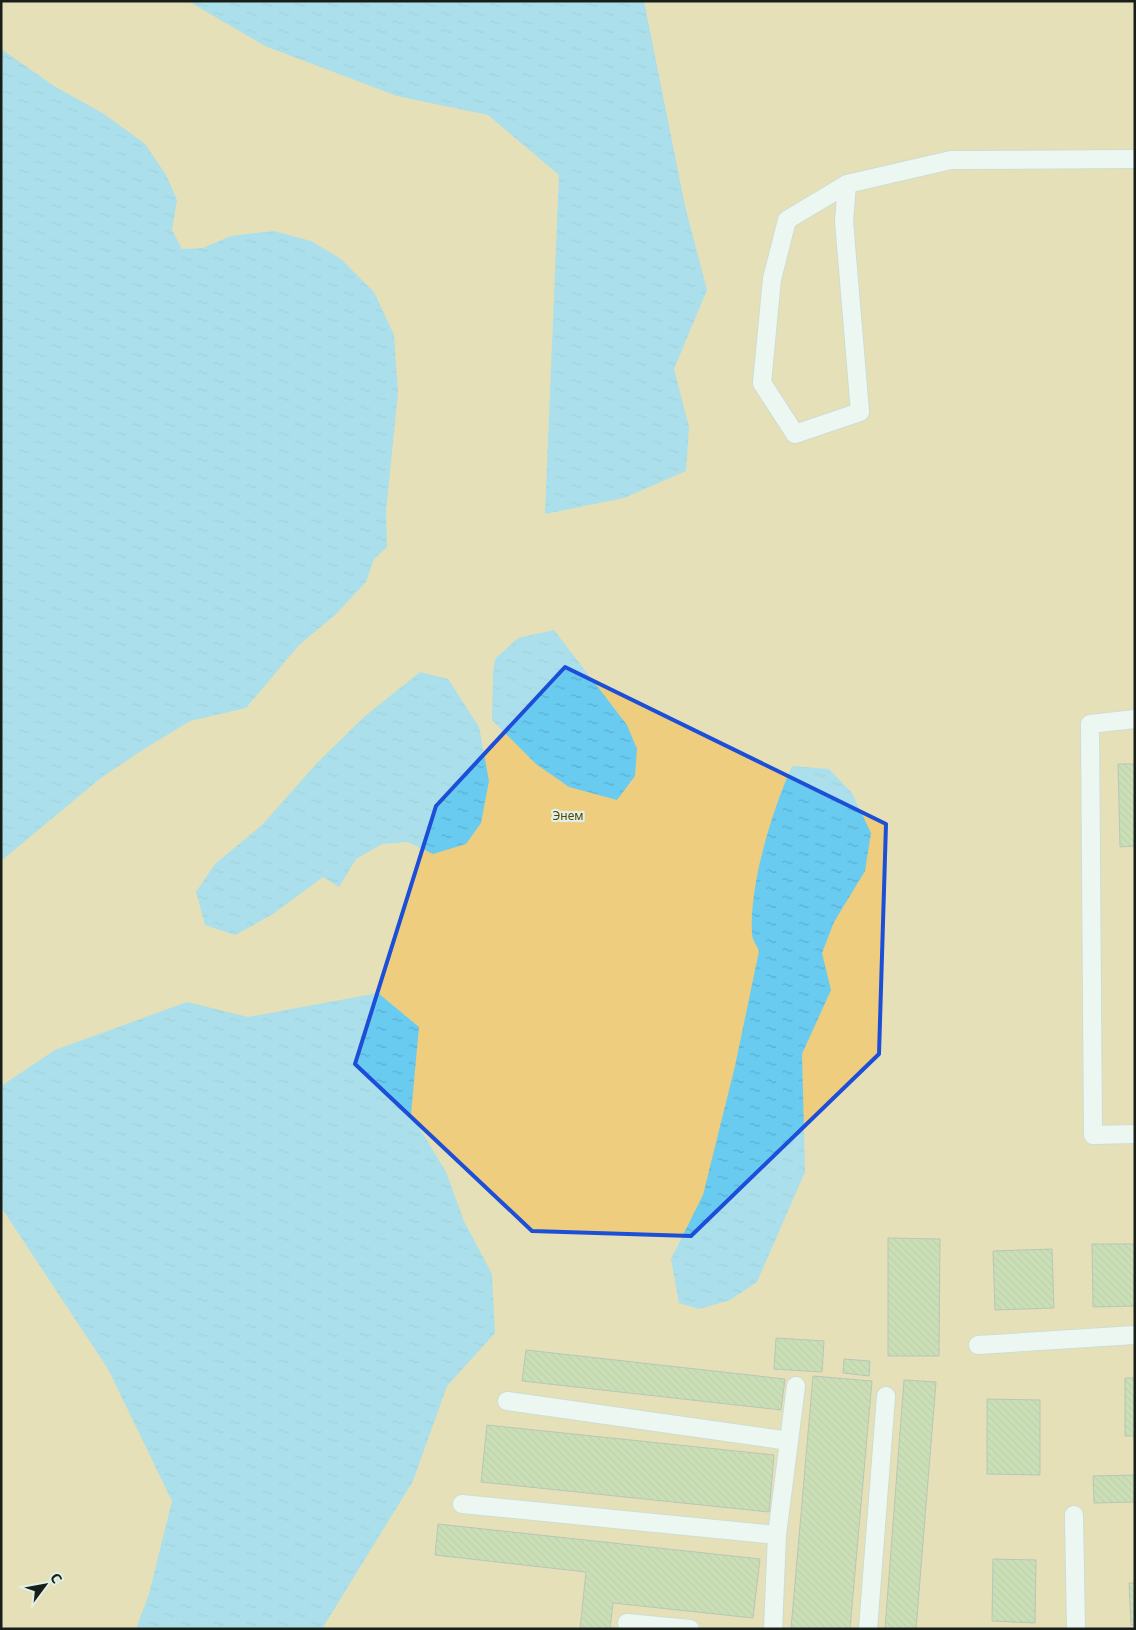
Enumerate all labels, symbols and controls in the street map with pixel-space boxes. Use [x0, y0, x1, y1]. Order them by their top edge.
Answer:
park label: Энем [553, 807, 583, 824]
north arrow [20, 1560, 70, 1610]
text: С [46, 1569, 67, 1587]

